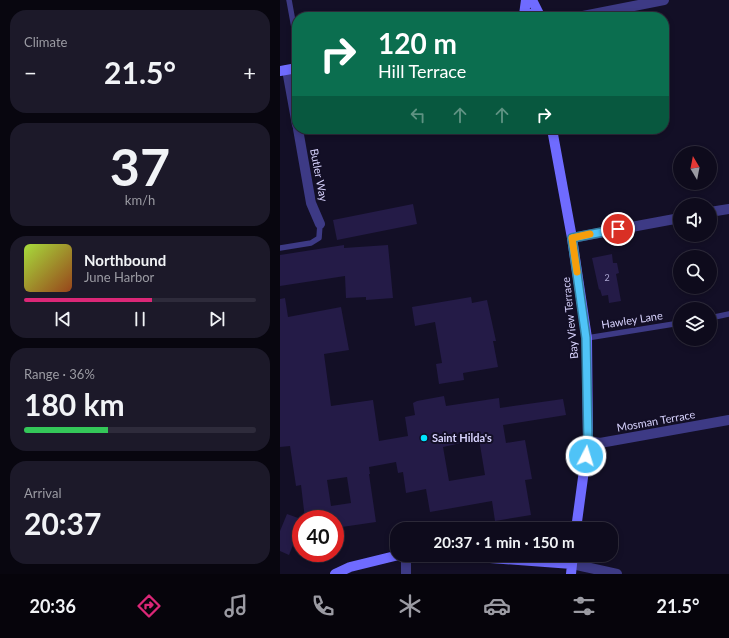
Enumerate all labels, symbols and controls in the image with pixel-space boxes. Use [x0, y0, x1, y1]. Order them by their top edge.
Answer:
text: 120 m [378, 26, 457, 60]
icon: right [312, 28, 364, 80]
text: Climate [24, 34, 67, 50]
text: 21.5° [104, 54, 176, 90]
text: − [24, 59, 37, 86]
text: + [243, 59, 256, 86]
text: Hill Terrace [378, 60, 466, 82]
icon: left [407, 104, 429, 126]
icon: ahead [449, 104, 471, 126]
icon: ahead [491, 104, 513, 126]
icon: right [533, 104, 555, 126]
text: 37 [110, 135, 170, 197]
north arrow [673, 146, 717, 190]
map controls [673, 146, 717, 346]
street label: Butler Way [308, 147, 331, 203]
text: km/h [125, 192, 155, 208]
button: sound [673, 198, 717, 242]
pin [601, 212, 635, 246]
icon: arrive [607, 218, 629, 240]
button: search [673, 250, 717, 294]
text: Northbound [84, 251, 166, 269]
text: June Harbor [84, 269, 154, 285]
house number: 2 [604, 272, 610, 283]
street label: Bay View Terrace [559, 276, 580, 360]
button: layers [673, 302, 717, 346]
icon: previous [52, 308, 74, 330]
icon: pause [129, 308, 151, 330]
icon: next [206, 308, 228, 330]
street label: Hawley Lane [600, 308, 664, 331]
text: Range · 36% [24, 366, 95, 382]
text: 180 km [24, 386, 125, 422]
street label: Mosman Terrace [616, 407, 696, 434]
place label: Saint Hilda's [432, 431, 492, 444]
marker: Saint Hilda's [419, 433, 429, 443]
position arrow [565, 435, 607, 477]
text: Arrival [24, 485, 61, 501]
text: 20:37 [24, 505, 101, 541]
speed limit sign: 40 [292, 510, 344, 562]
text: 20:37 · 1 min · 150 m [434, 533, 574, 551]
icon: directions [135, 592, 163, 620]
icon: music [222, 592, 250, 620]
icon: phone [309, 592, 337, 620]
icon: climate [396, 592, 424, 620]
icon: car [483, 592, 511, 620]
icon: filters [570, 592, 598, 620]
text: 20:36 [29, 595, 76, 617]
text: 21.5° [656, 595, 700, 617]

